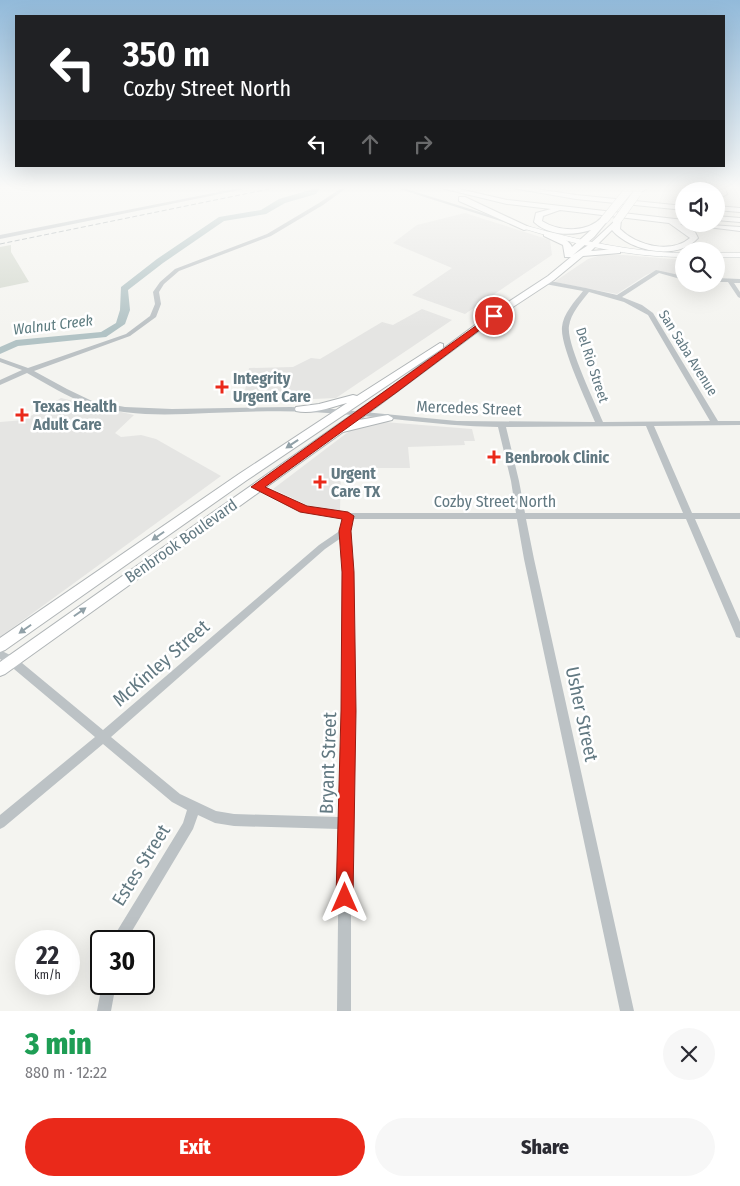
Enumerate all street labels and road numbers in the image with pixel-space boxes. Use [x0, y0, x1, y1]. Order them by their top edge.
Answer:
street label: San Saba Avenue [655, 307, 721, 399]
street label: Del Rio Street [572, 325, 612, 405]
street label: Mercedes Street [416, 397, 523, 419]
street label: Cozby Street North [434, 492, 556, 511]
street label: Benbrook Boulevard [121, 495, 241, 587]
street label: McKinley Street [108, 614, 215, 711]
street label: Usher Street [561, 664, 603, 764]
street label: Bryant Street [315, 711, 341, 814]
street label: Estes Street [107, 819, 175, 910]

